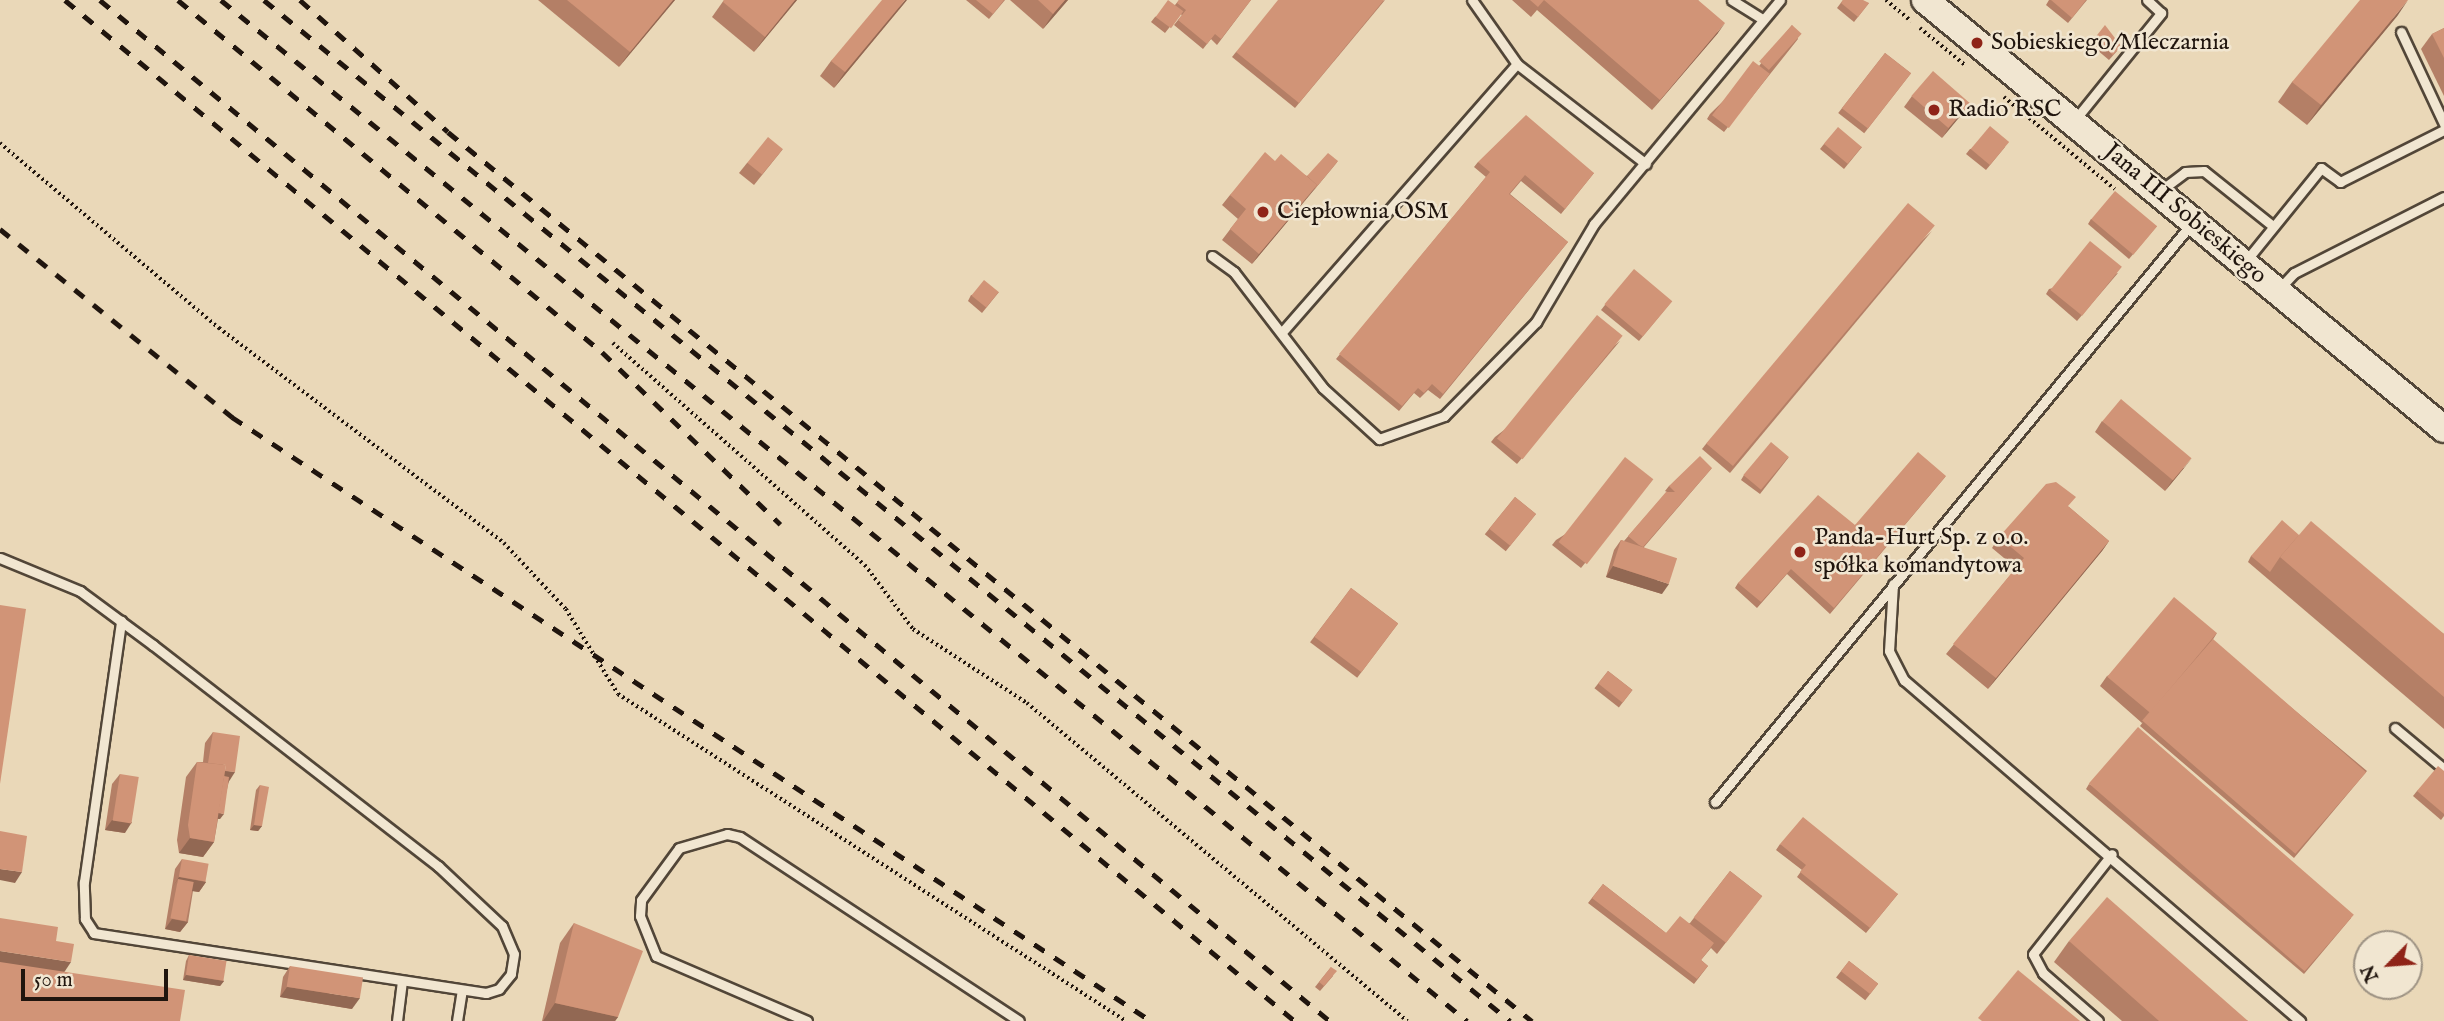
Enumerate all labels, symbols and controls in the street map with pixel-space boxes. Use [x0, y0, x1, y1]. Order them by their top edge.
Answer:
place label: Sobieskiego/Mleczarnia [1991, 29, 2229, 57]
marker: Sobieskiego/Mleczarnia [1969, 35, 1985, 51]
place label: Radio RSC [1948, 96, 2061, 124]
marker: Radio RSC [1926, 102, 1942, 118]
street label: Jana III Sobieskiego [2098, 137, 2272, 291]
place label: Ciepłownia OSM [1277, 198, 1449, 226]
marker: Ciepłownia OSM [1255, 204, 1271, 220]
place label: Panda-Hurt Sp. z o.o. spółka komandytowa [1814, 524, 2028, 580]
marker: Panda-Hurt Sp. z o.o. spółka komandytowa [1792, 544, 1808, 560]
north arrow [2353, 930, 2423, 1000]
scale bar [24, 954, 172, 998]
text: N [2356, 961, 2385, 986]
text: 50 m [34, 967, 73, 994]

